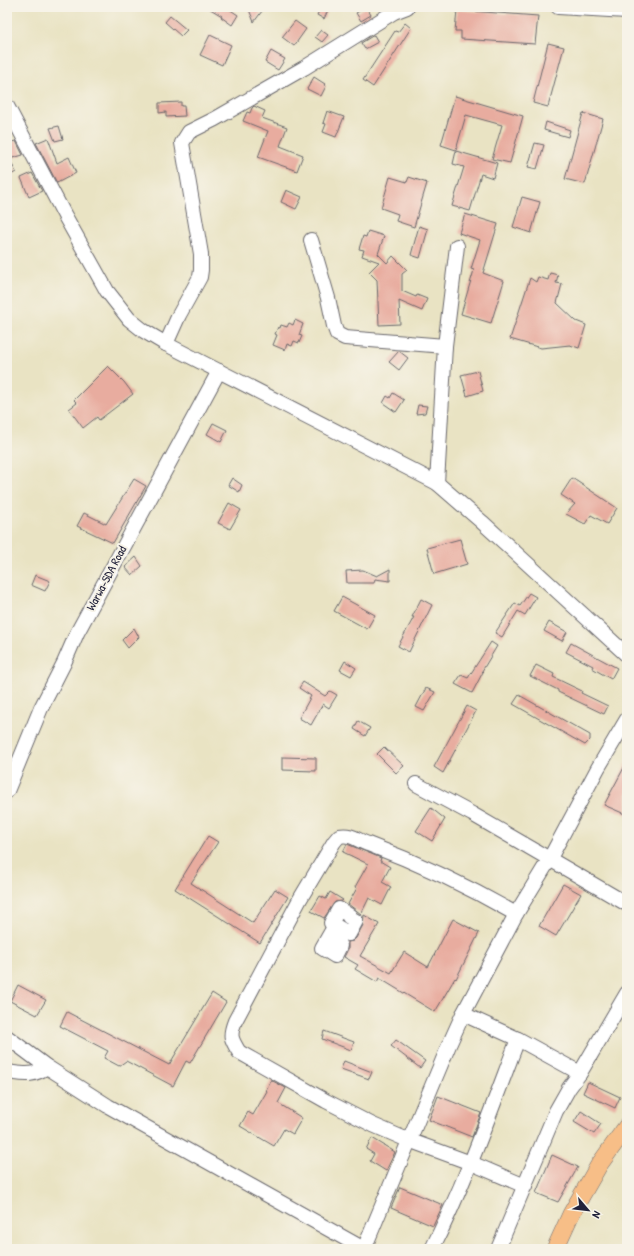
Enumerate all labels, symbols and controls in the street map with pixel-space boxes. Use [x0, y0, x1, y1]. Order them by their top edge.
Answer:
street label: Warwa-SDA Road [82, 542, 130, 613]
north arrow [568, 1190, 608, 1230]
text: N [589, 1209, 604, 1221]

